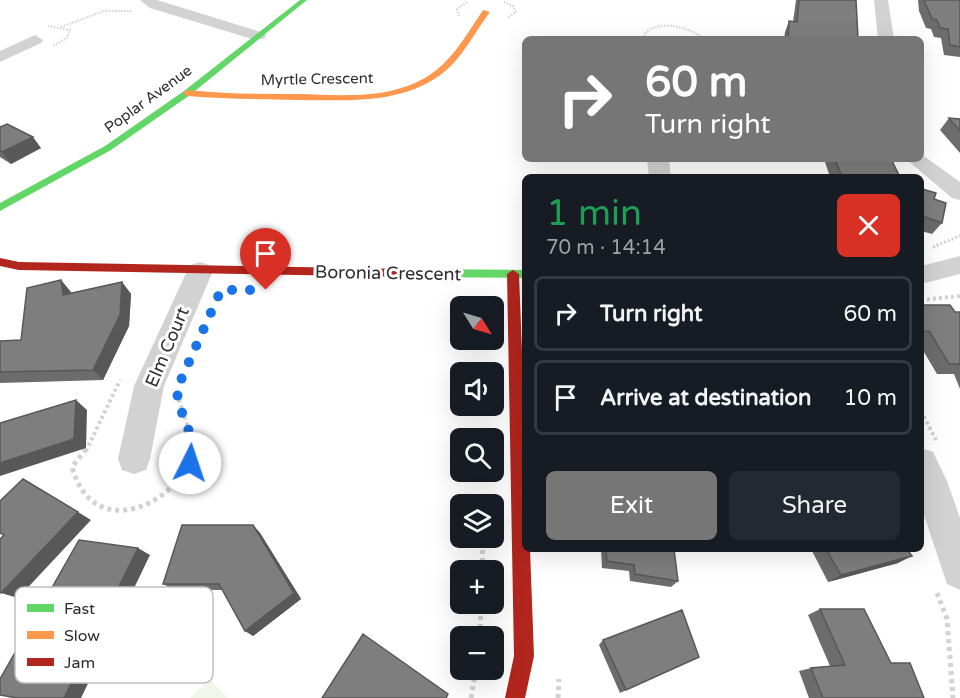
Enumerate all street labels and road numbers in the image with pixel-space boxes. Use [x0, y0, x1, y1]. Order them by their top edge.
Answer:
street label: Poplar Avenue [101, 61, 195, 137]
street label: Myrtle Crescent [261, 69, 374, 89]
street label: Boronia Crescent [315, 261, 461, 285]
street label: Elm Court [140, 303, 194, 390]

